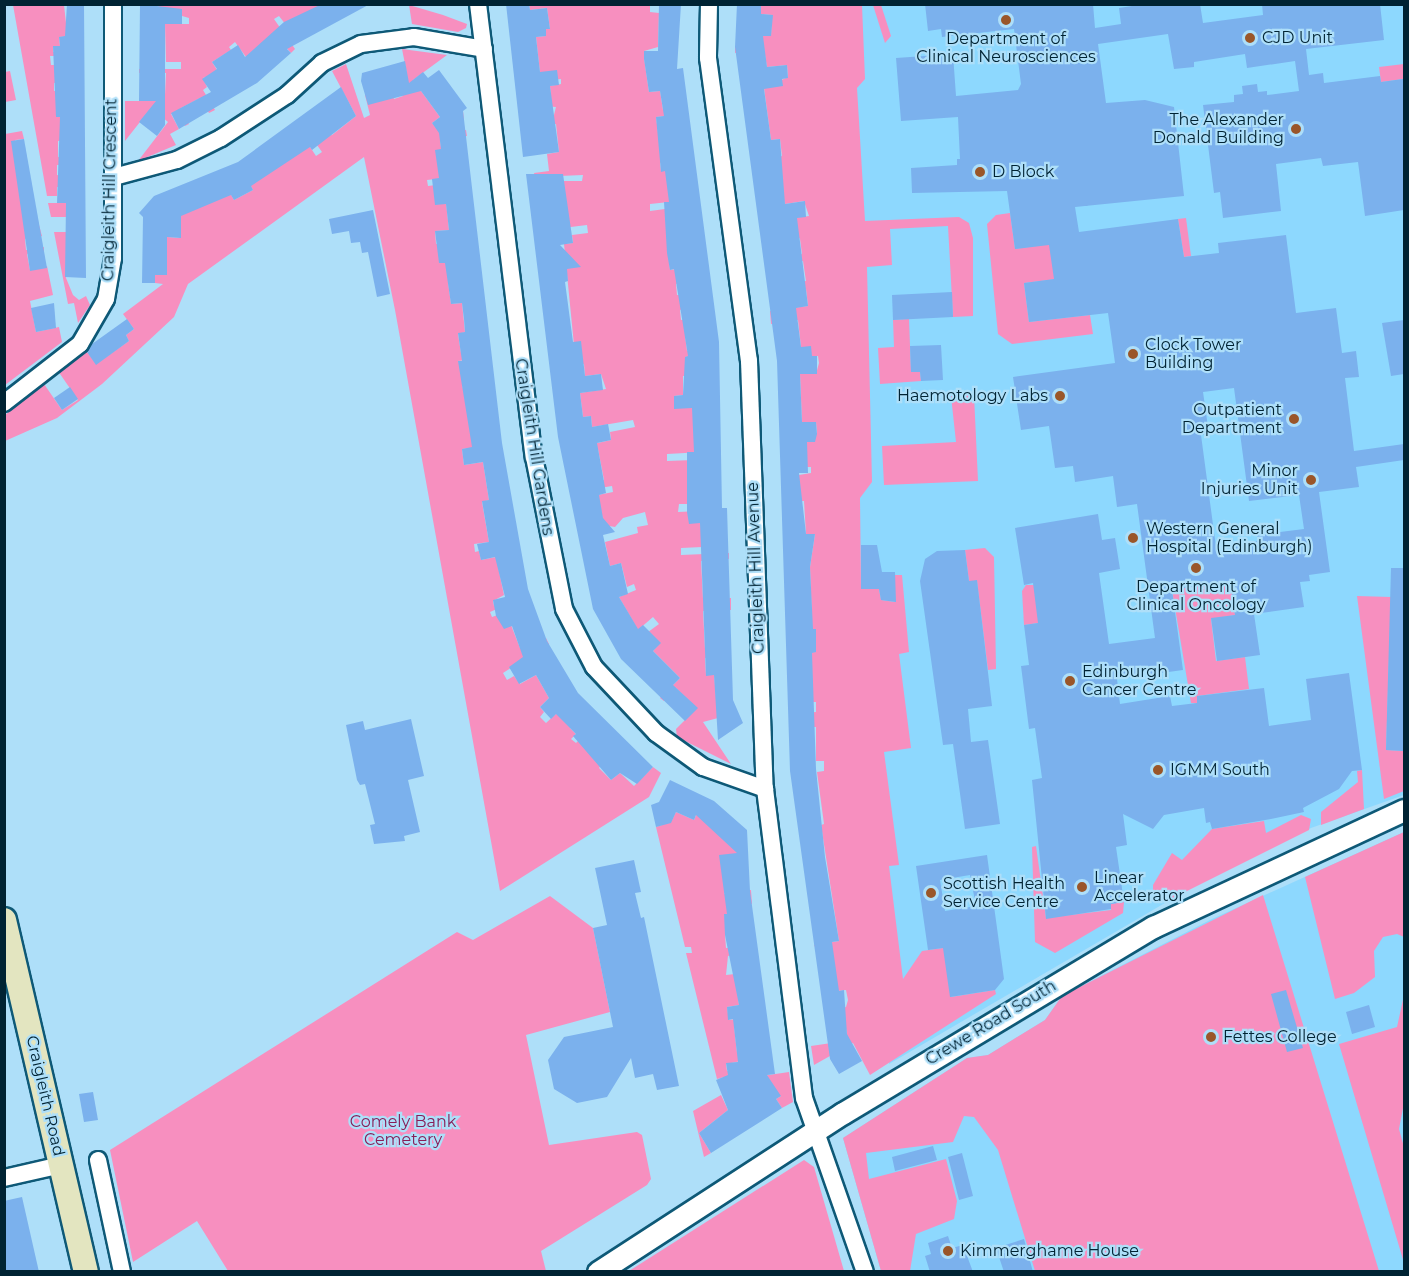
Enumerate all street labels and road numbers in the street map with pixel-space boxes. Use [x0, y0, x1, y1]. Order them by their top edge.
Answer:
street label: Craigleith Hill Crescent [99, 99, 121, 281]
street label: Craigleith Hill Gardens [511, 357, 557, 537]
street label: Craigleith Hill Avenue [743, 482, 769, 654]
street label: Crewe Road South [922, 976, 1060, 1070]
street label: Craigleith Road [22, 1034, 68, 1158]

